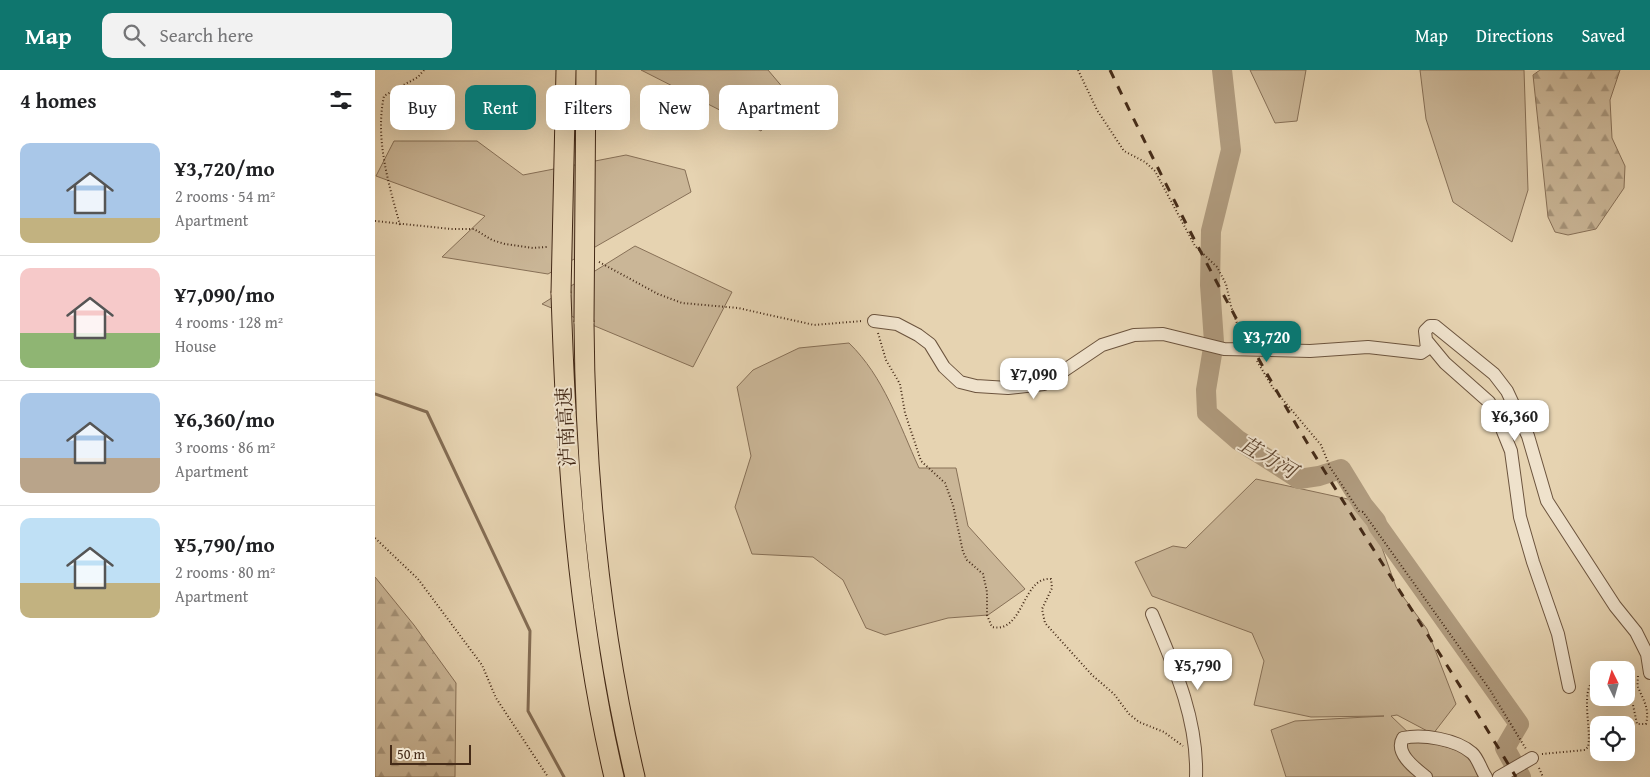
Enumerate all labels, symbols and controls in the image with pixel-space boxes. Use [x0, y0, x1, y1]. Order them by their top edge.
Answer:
search box [102, 13, 452, 58]
text: Map [25, 18, 72, 53]
icon: search [120, 21, 148, 49]
text: Search here [160, 21, 253, 49]
text: Map [1415, 22, 1448, 49]
text: Directions [1476, 22, 1553, 49]
text: Saved [1581, 22, 1625, 49]
text: 4 homes [20, 85, 96, 116]
chip: Buy [390, 85, 455, 130]
chip: Rent [465, 85, 536, 130]
chip: Filters [546, 85, 630, 130]
chip: New [640, 85, 709, 130]
chip: Apartment [719, 85, 838, 130]
icon: filters [327, 86, 355, 114]
text: ¥3,720/mo [175, 153, 275, 184]
icon: home [60, 163, 120, 223]
text: 2 rooms · 54 m² [175, 184, 275, 208]
text: Apartment [175, 208, 248, 232]
text: ¥7,090/mo [175, 279, 275, 310]
icon: home [60, 288, 120, 348]
text: 4 rooms · 128 m² [175, 310, 283, 334]
pin: ¥3,720 [1226, 320, 1308, 363]
text: ¥3,720 [1244, 325, 1290, 349]
text: House [175, 334, 216, 358]
pin: ¥7,090 [993, 358, 1075, 400]
text: ¥7,090 [1011, 362, 1057, 386]
street label: 泸南高速 [548, 386, 582, 468]
pin: ¥6,360 [1474, 400, 1556, 442]
text: ¥6,360/mo [175, 404, 275, 435]
text: ¥6,360 [1492, 404, 1538, 428]
icon: home [60, 413, 120, 473]
water label: 苴力河 [1233, 428, 1306, 488]
text: 3 rooms · 86 m² [175, 435, 275, 459]
text: Apartment [175, 459, 248, 483]
text: ¥5,790/mo [175, 529, 275, 560]
icon: home [60, 538, 120, 598]
text: 2 rooms · 80 m² [175, 560, 275, 584]
text: Apartment [175, 584, 248, 608]
pin: ¥5,790 [1157, 648, 1239, 691]
text: ¥5,790 [1175, 653, 1221, 677]
north arrow [1590, 661, 1635, 706]
map controls [1590, 661, 1635, 761]
button: locate [1590, 716, 1635, 761]
scale bar [390, 742, 471, 765]
text: 50 m [397, 744, 425, 764]

